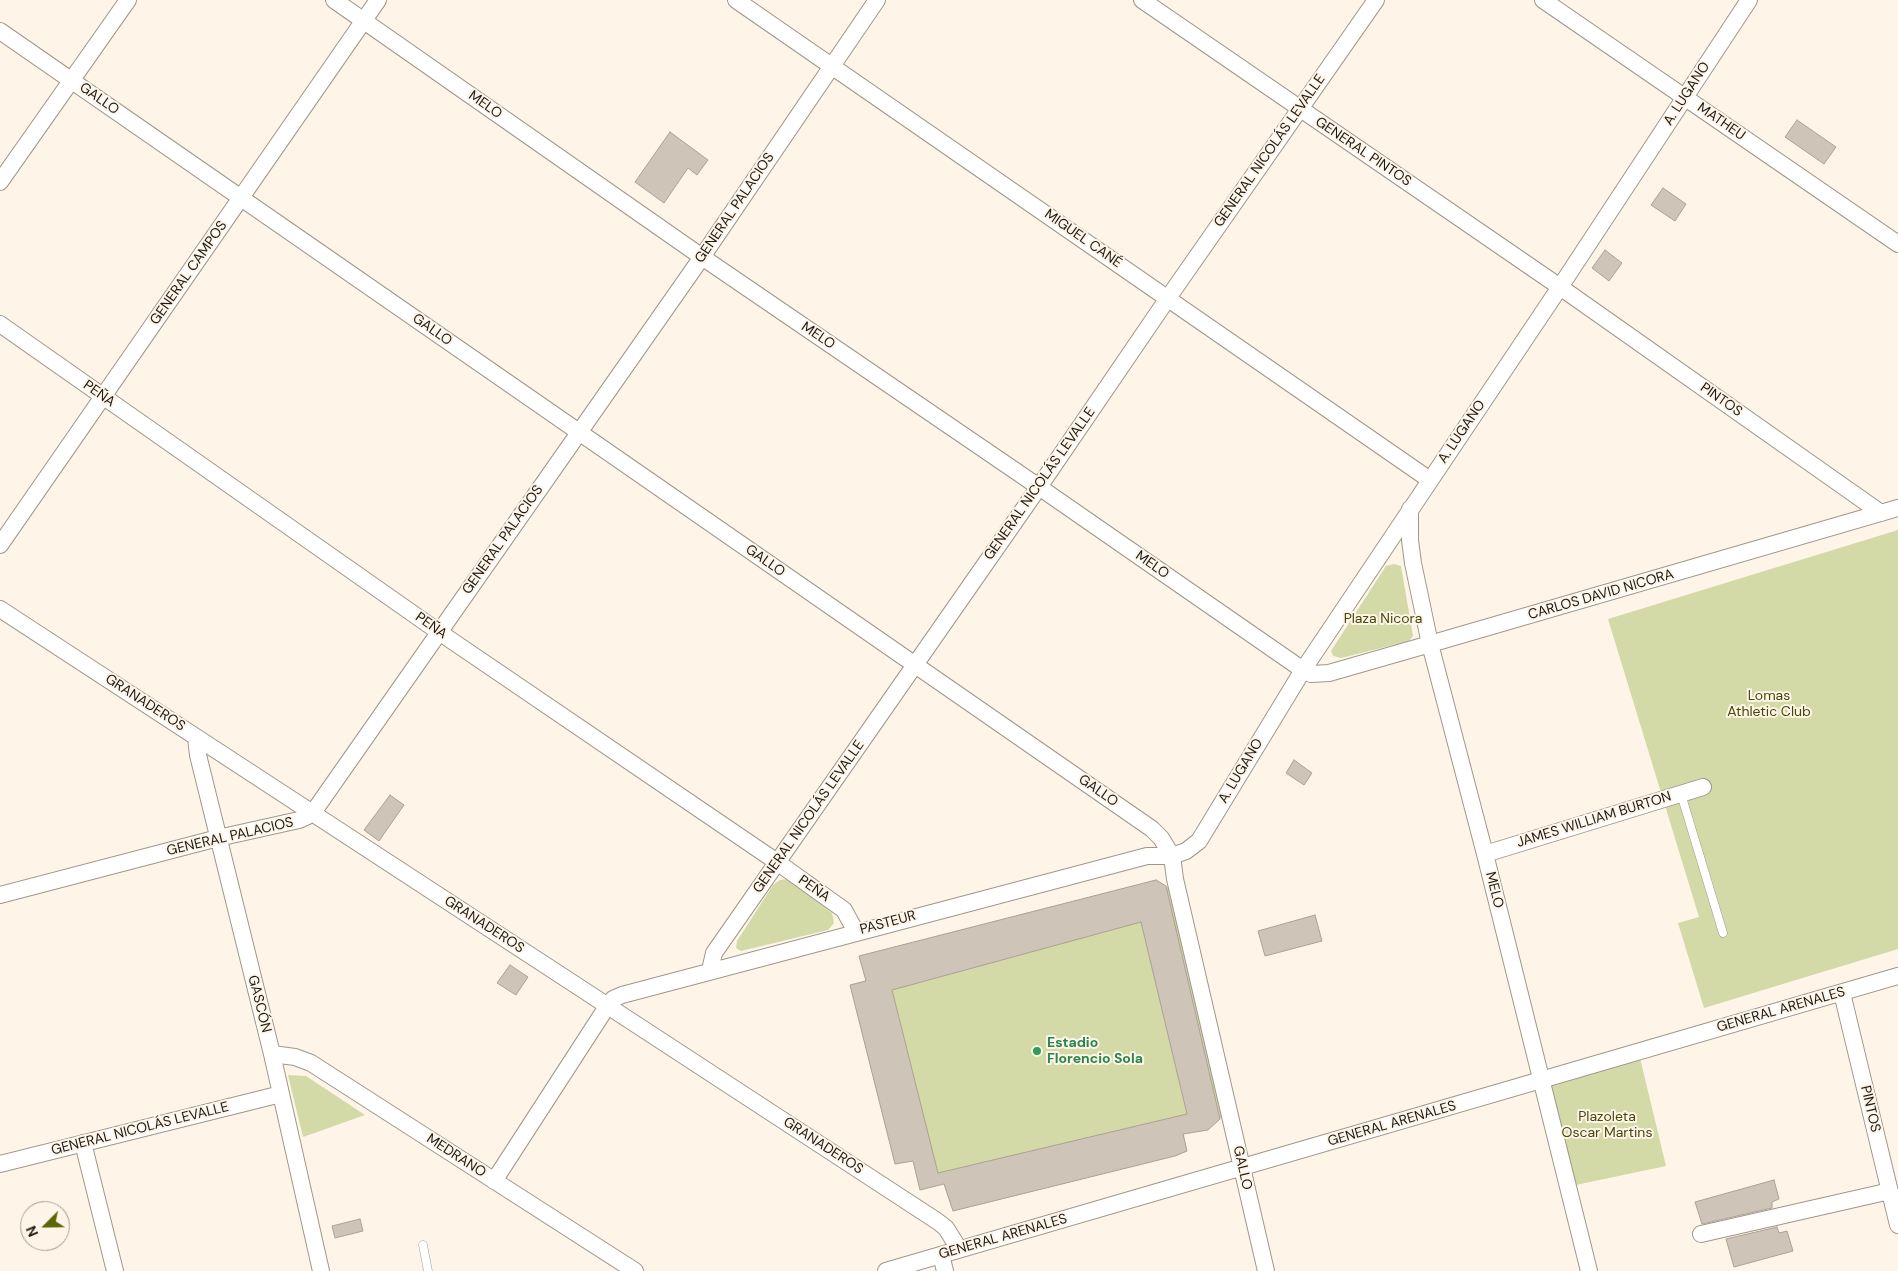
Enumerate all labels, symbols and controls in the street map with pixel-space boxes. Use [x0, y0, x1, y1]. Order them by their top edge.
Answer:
street label: A. LUGANO [1660, 59, 1714, 129]
street label: GENERAL NICOLÁS LEVALLE [1211, 71, 1329, 231]
street label: GALLO [76, 79, 122, 119]
street label: MELO [465, 88, 505, 122]
street label: MATHEU [1694, 100, 1748, 144]
street label: GENERAL PINTOS [1312, 114, 1414, 190]
street label: GENERAL PALACIOS [692, 150, 778, 266]
street label: MIGUEL CANÉ [1041, 206, 1125, 272]
street label: GENERAL CAMPOS [147, 218, 231, 328]
street label: GALLO [409, 310, 455, 350]
street label: MELO [798, 319, 838, 353]
street label: PEÑA [80, 377, 118, 411]
street label: PINTOS [1697, 380, 1745, 420]
street label: A. LUGANO [1435, 397, 1489, 467]
street label: GENERAL NICOLÁS LEVALLE [981, 404, 1099, 564]
street label: GENERAL PALACIOS [459, 482, 547, 598]
street label: GALLO [742, 541, 788, 581]
street label: MELO [1132, 548, 1172, 582]
street label: CARLOS DAVID NICORA [1526, 566, 1676, 624]
street label: PEÑA [412, 609, 450, 643]
park label: Plaza Nicora [1344, 611, 1422, 627]
street label: GRANADEROS [102, 671, 188, 735]
park label: Lomas Athletic Club [1727, 688, 1811, 720]
street label: A. LUGANO [1215, 736, 1267, 806]
street label: GENERAL NICOLÁS LEVALLE [750, 737, 868, 897]
street label: GALLO [1075, 771, 1121, 811]
street label: JAMES WILLIAM BURTON [1515, 788, 1673, 852]
street label: GENERAL PALACIOS [165, 814, 295, 860]
street label: MELO [1481, 870, 1507, 910]
street label: PEÑA [795, 872, 833, 906]
street label: GRANADEROS [441, 893, 527, 957]
street label: PASTEUR [858, 907, 918, 939]
street label: GASCÓN [244, 974, 274, 1034]
street label: GENERAL ARENALES [1715, 984, 1847, 1036]
place label: Estadio Florencio Sola [1047, 1035, 1143, 1068]
marker: Estadio Florencio Sola [1031, 1045, 1043, 1057]
street label: PINTOS [1856, 1084, 1884, 1134]
street label: GENERAL ARENALES [1326, 1098, 1458, 1150]
street label: GENERAL NICOLÁS LEVALLE [49, 1099, 231, 1159]
park label: Plazoleta Oscar Martins [1562, 1109, 1652, 1142]
street label: GRANADEROS [780, 1114, 866, 1178]
street label: MEDRANO [423, 1131, 489, 1181]
street label: GALLO [1229, 1144, 1255, 1192]
north arrow [20, 1201, 70, 1251]
street label: GENERAL ARENALES [937, 1211, 1069, 1263]
text: N [22, 1223, 42, 1240]

